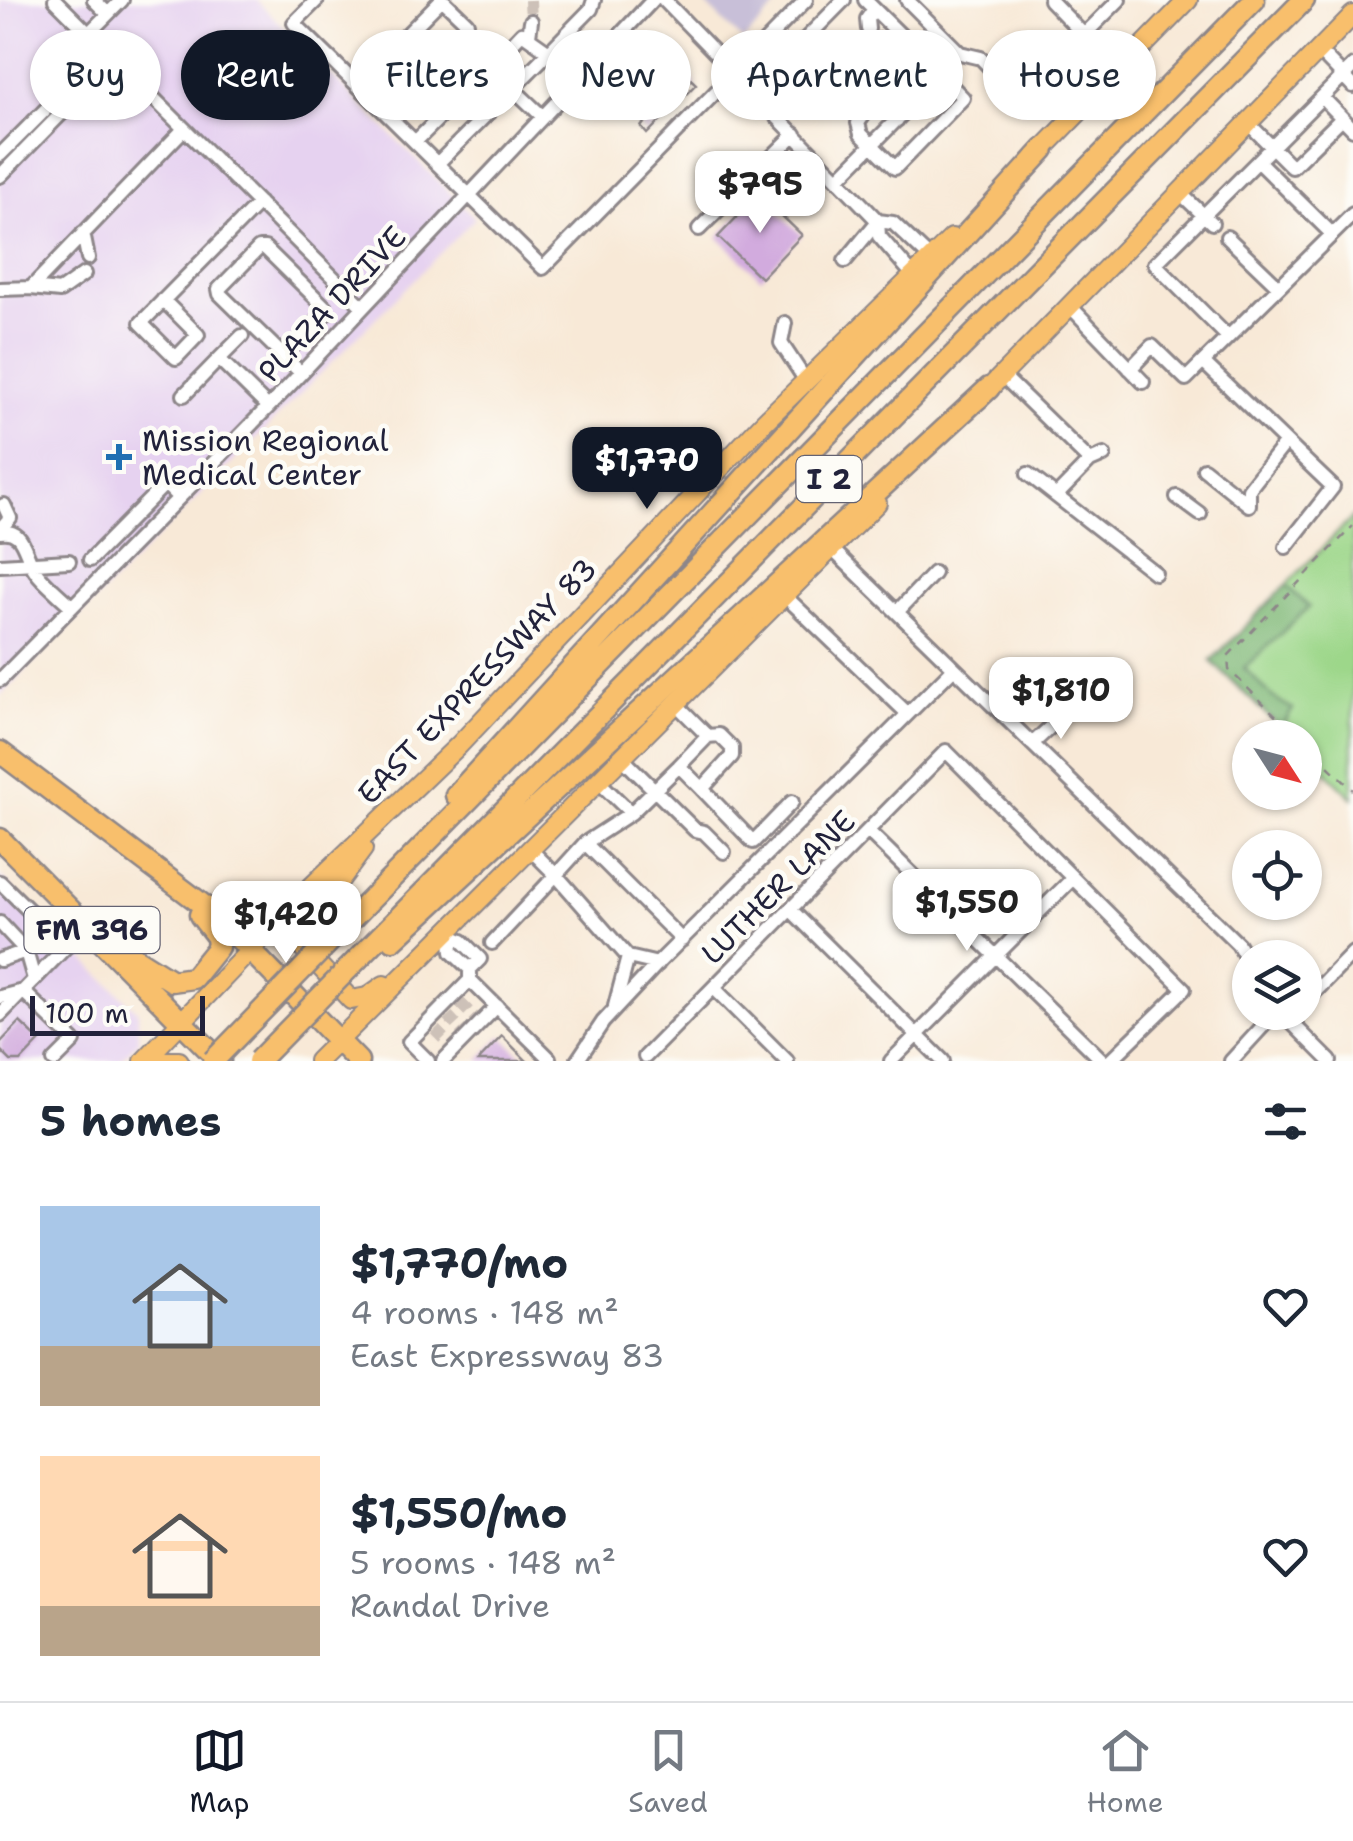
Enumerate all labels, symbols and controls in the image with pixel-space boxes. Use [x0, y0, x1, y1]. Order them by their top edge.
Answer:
chip: Buy [30, 30, 161, 120]
chip: Rent [181, 30, 330, 120]
chip: Filters [350, 30, 525, 120]
chip: New [545, 30, 691, 120]
chip: Apartment [711, 30, 963, 120]
chip: House [983, 30, 1156, 120]
pin: $795 [701, 151, 819, 236]
text: $795 [717, 162, 803, 205]
street label: PLAZA DRIVE [249, 217, 415, 391]
place label: Mission Regional Medical Center [142, 420, 389, 495]
pin: $1,770 [566, 427, 728, 512]
text: $1,770 [594, 438, 700, 481]
marker: Mission Regional Medical Center [106, 444, 132, 470]
road number: I 2 [796, 456, 862, 502]
street label: EAST EXPRESSWAY 83 [348, 549, 606, 813]
pin: $1,810 [980, 657, 1142, 742]
text: $1,810 [1011, 668, 1111, 711]
north arrow [1232, 720, 1322, 810]
map controls [1232, 720, 1322, 1030]
street label: LUTHER LANE [692, 801, 864, 973]
button: locate [1232, 830, 1322, 920]
pin: $1,550 [886, 869, 1048, 954]
text: $1,550 [915, 880, 1019, 923]
pin: $1,420 [205, 881, 367, 966]
text: $1,420 [233, 892, 339, 935]
road number: FM 396 [24, 907, 160, 953]
button: layers [1232, 940, 1322, 1030]
scale bar [30, 991, 205, 1036]
text: 100 m [45, 994, 129, 1032]
text: 5 homes [40, 1093, 221, 1149]
icon: filters [1258, 1094, 1313, 1149]
text: $1,770/mo [350, 1235, 568, 1291]
icon: home [120, 1246, 240, 1366]
icon: heart [1258, 1279, 1313, 1334]
text: 4 rooms · 148 m² [350, 1291, 619, 1334]
text: East Expressway 83 [350, 1334, 664, 1377]
text: $1,550/mo [350, 1485, 567, 1541]
icon: home [120, 1496, 240, 1616]
icon: heart [1258, 1529, 1313, 1584]
text: 5 rooms · 148 m² [350, 1541, 616, 1584]
text: Randal Drive [350, 1584, 550, 1627]
tab: Map [189, 1723, 249, 1821]
tab: Saved [628, 1723, 708, 1821]
tab: Home [1087, 1723, 1164, 1821]

